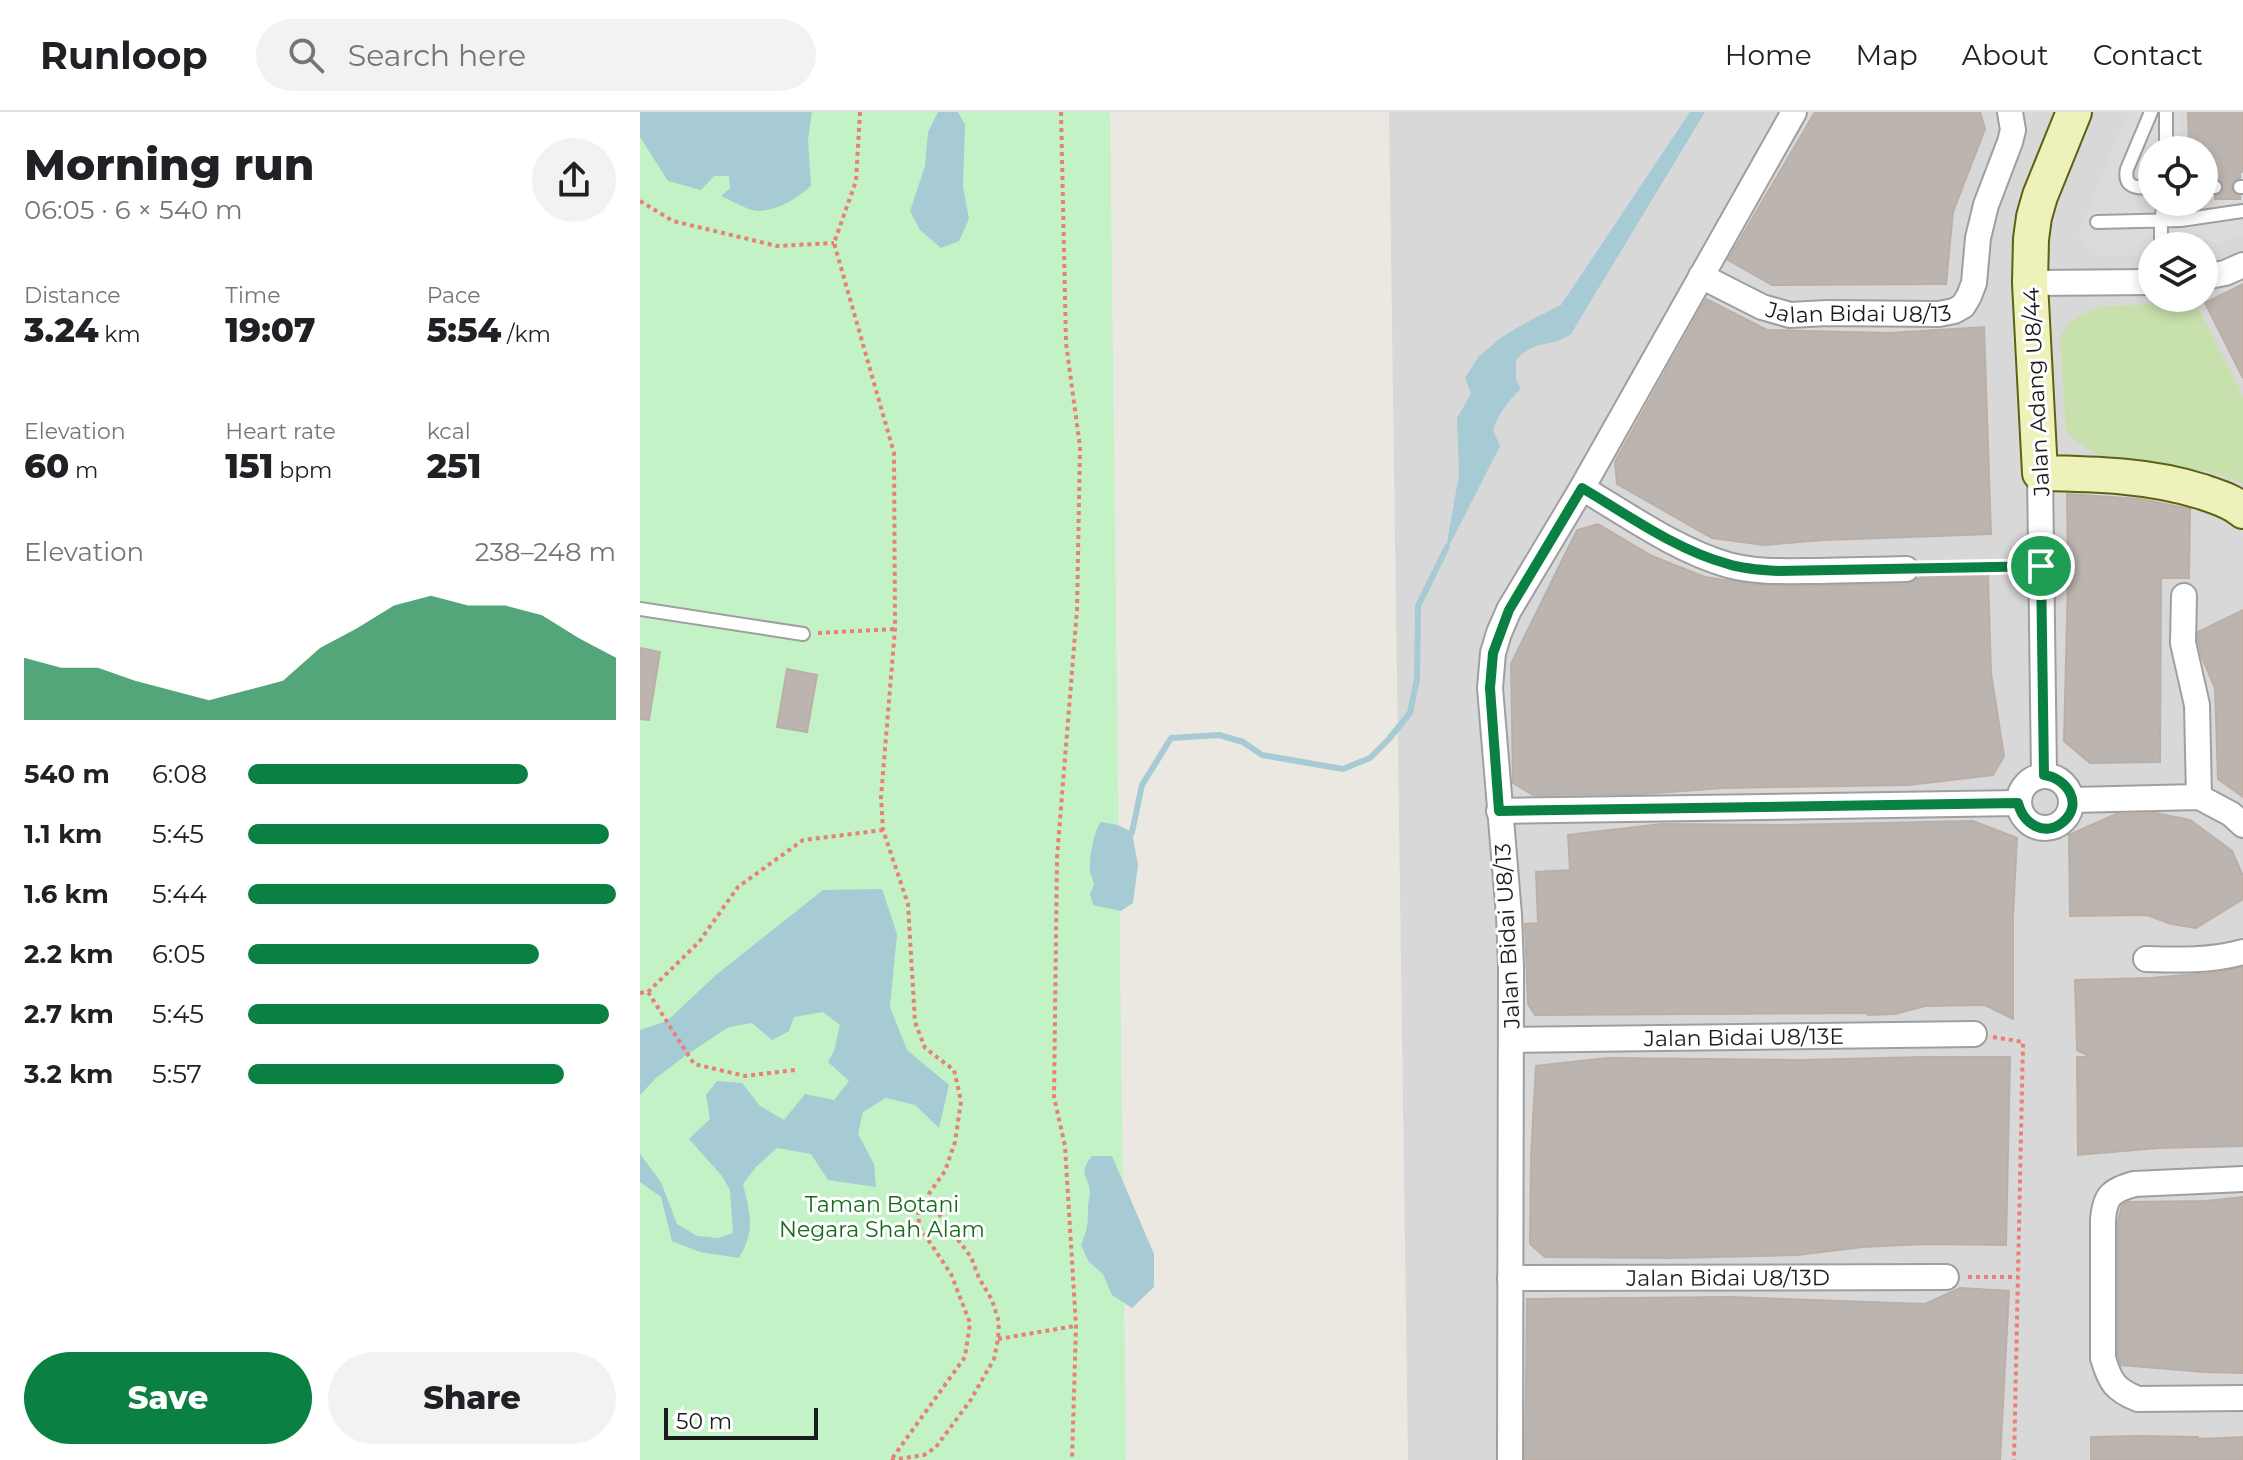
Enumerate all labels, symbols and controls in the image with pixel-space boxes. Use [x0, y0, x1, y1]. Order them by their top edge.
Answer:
search box [256, 19, 816, 91]
text: Runloop [40, 32, 208, 79]
icon: search [284, 33, 328, 77]
text: Search here [348, 37, 526, 74]
text: Home [1725, 38, 1812, 72]
text: Map [1856, 38, 1918, 72]
text: About [1962, 38, 2049, 72]
text: Contact [2093, 38, 2203, 72]
map controls [2138, 136, 2218, 312]
button: locate [2138, 136, 2218, 216]
text: Morning run [24, 137, 314, 191]
button: share [532, 138, 616, 222]
text: 06:05 · 6 × 540 m [24, 194, 243, 226]
button: layers [2138, 232, 2218, 312]
text: Distance [24, 282, 121, 309]
text: Time [225, 282, 281, 309]
text: Pace [427, 282, 481, 309]
street label: Jalan Adang U8/44 [2018, 286, 2056, 498]
street label: Jalan Bidai U8/13 [1762, 296, 1954, 329]
text: 3.24 [24, 309, 98, 351]
text: 19:07 [225, 309, 316, 351]
text: 5:54 [427, 309, 501, 351]
text: km [98, 321, 141, 348]
text: /km [501, 321, 551, 348]
text: Elevation [24, 418, 126, 445]
text: Heart rate [225, 418, 336, 445]
text: kcal [427, 418, 471, 445]
text: 60 [24, 445, 69, 487]
text: 151 [225, 445, 274, 487]
text: 251 [427, 445, 481, 487]
text: m [69, 457, 98, 484]
text: bpm [274, 457, 332, 484]
pin [2007, 532, 2075, 600]
text: Elevation [24, 536, 144, 568]
text: 238–248 m [475, 536, 616, 568]
icon: arrive [2019, 544, 2063, 588]
text: 540 m [24, 758, 110, 790]
text: 6:08 [152, 758, 207, 790]
text: 1.1 km [24, 818, 102, 850]
text: 5:45 [152, 818, 204, 850]
street label: Jalan Bidai U8/13 [1489, 843, 1526, 1030]
text: 1.6 km [24, 878, 109, 910]
text: 5:44 [152, 878, 207, 910]
text: 2.2 km [24, 938, 114, 970]
text: 6:05 [152, 938, 205, 970]
text: 2.7 km [24, 998, 114, 1030]
text: 5:45 [152, 998, 204, 1030]
street label: Jalan Bidai U8/13E [1643, 1023, 1844, 1052]
text: 3.2 km [24, 1058, 113, 1090]
text: 5:57 [152, 1058, 202, 1090]
park label: Taman Botani Negara Shah Alam [779, 1191, 985, 1243]
street label: Jalan Bidai U8/13D [1625, 1264, 1830, 1292]
button: Save [24, 1352, 312, 1444]
button: Share [328, 1352, 616, 1444]
scale bar [664, 1404, 818, 1440]
text: 50 m [676, 1408, 732, 1435]

